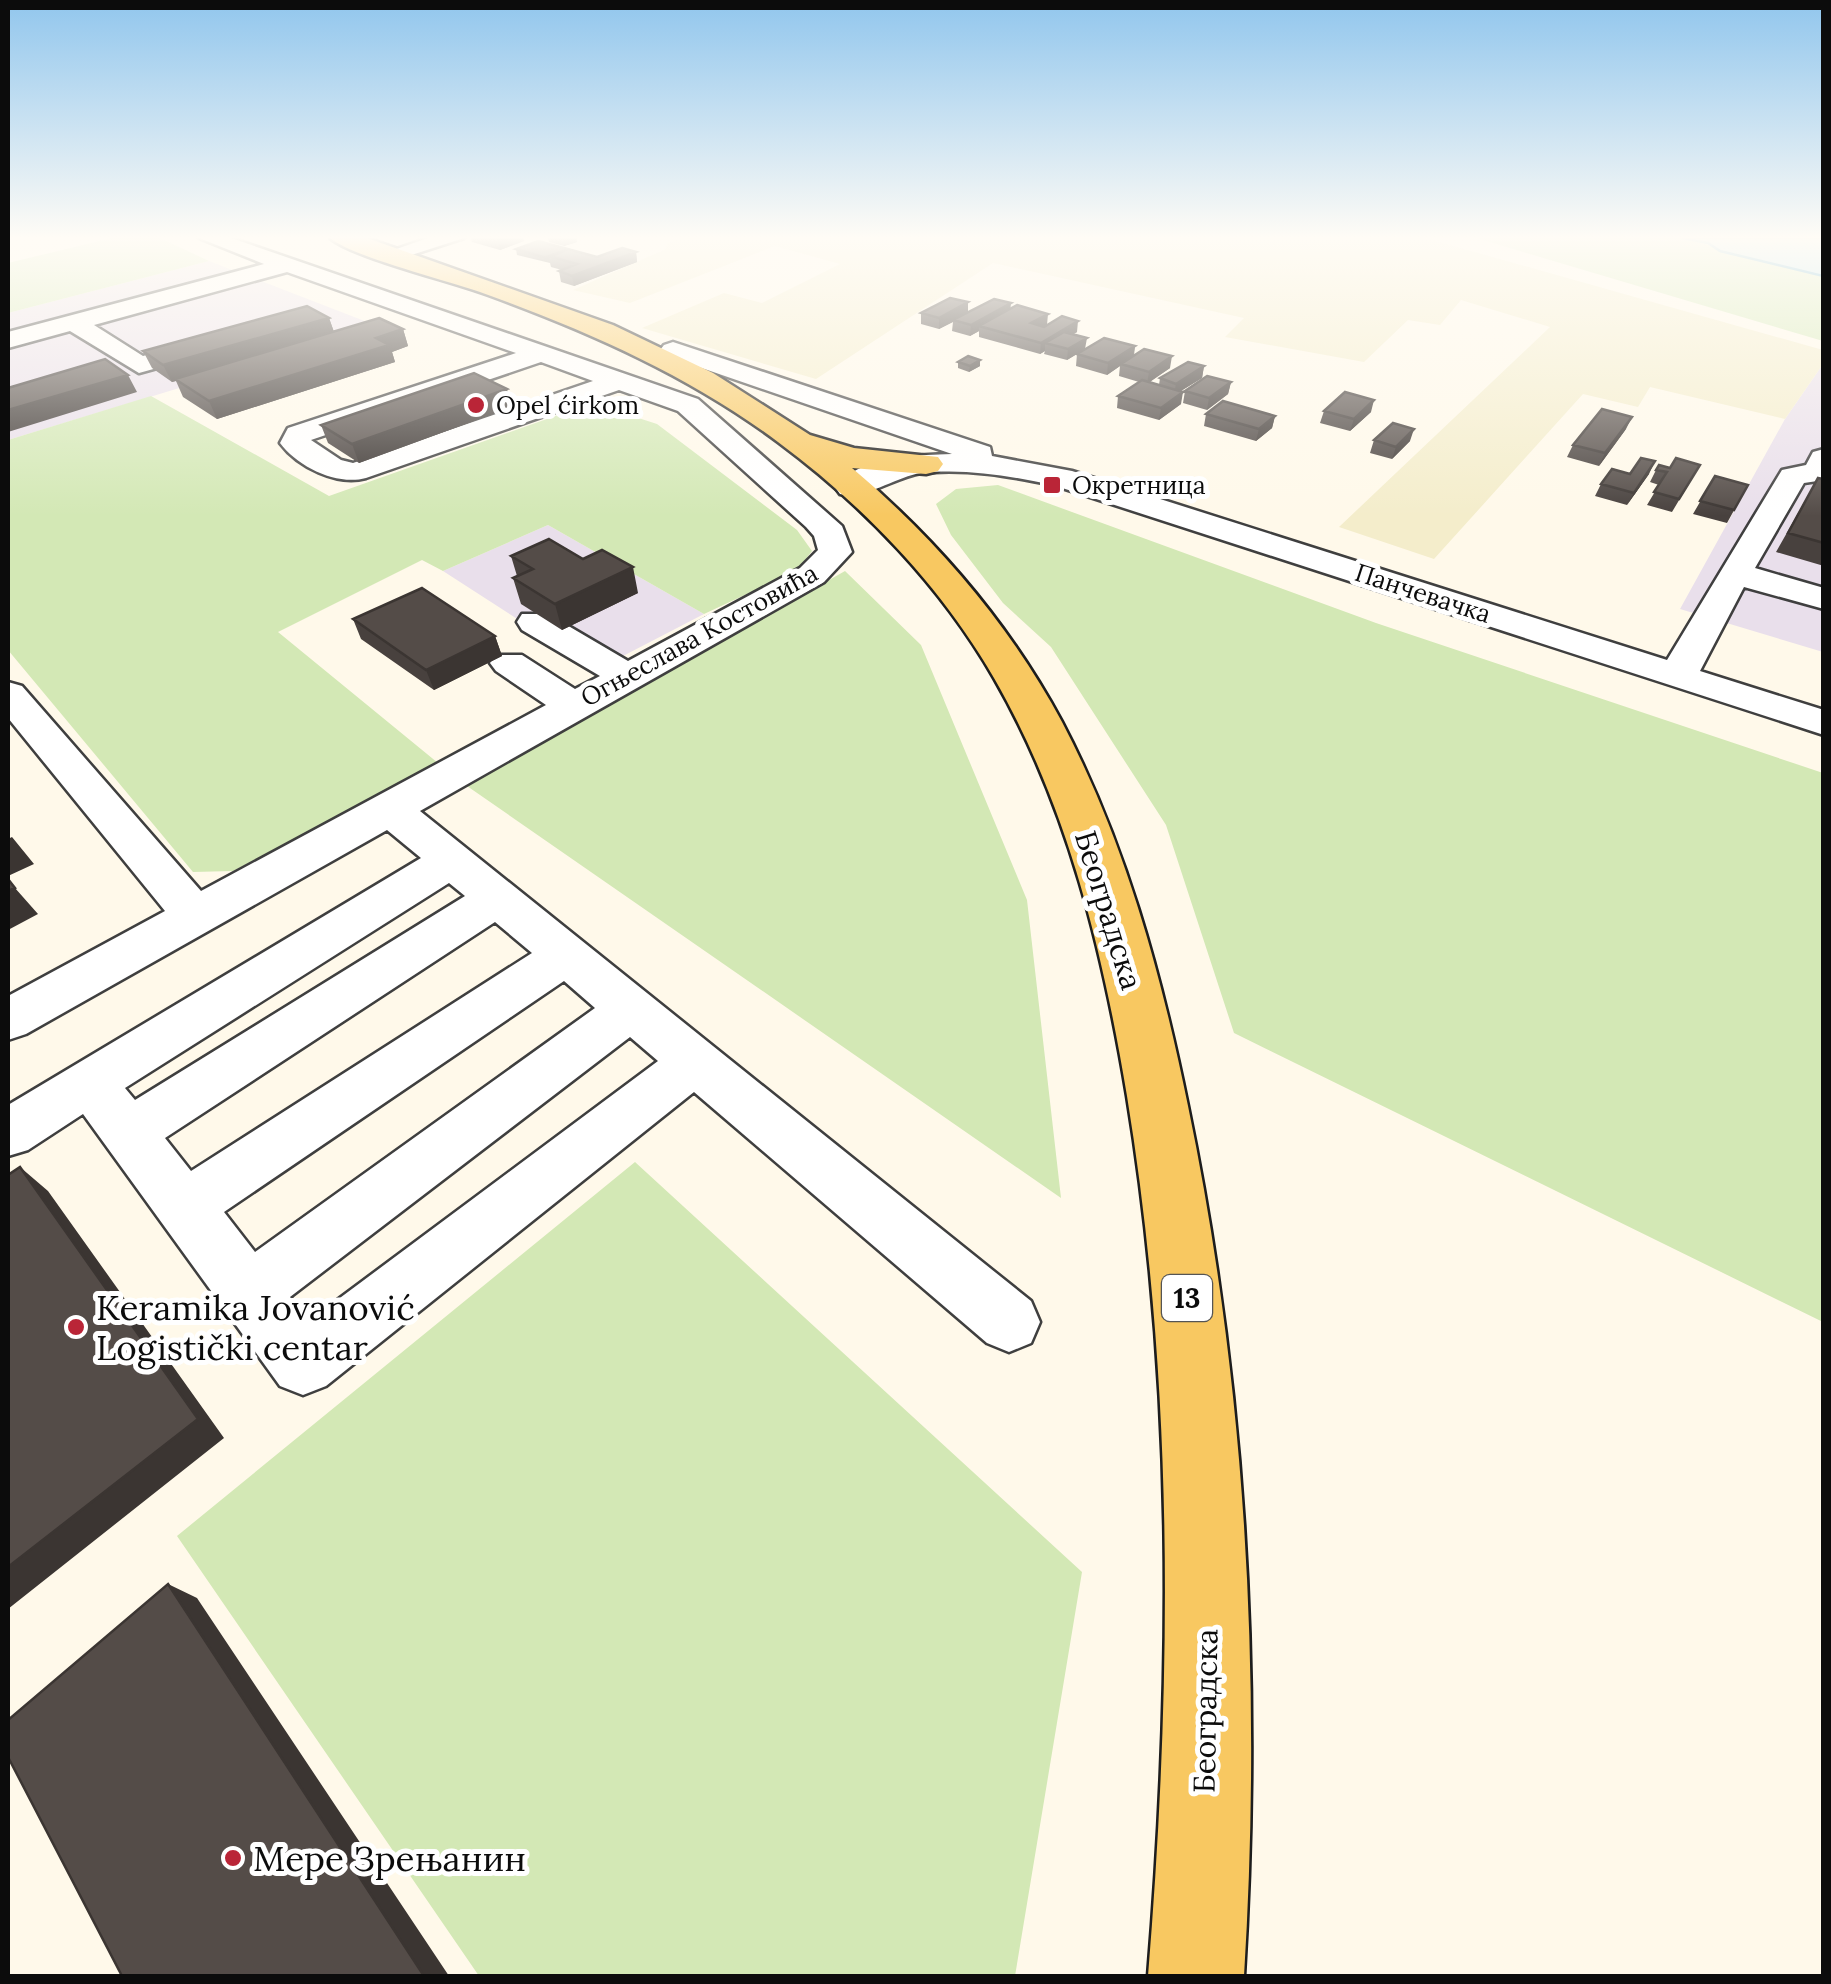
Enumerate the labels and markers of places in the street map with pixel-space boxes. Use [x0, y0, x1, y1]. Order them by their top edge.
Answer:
place label: Opel ćirkom [496, 389, 639, 421]
marker: Opel ćirkom [465, 394, 487, 416]
place label: Окретница [1072, 469, 1206, 501]
marker: Окретница [1041, 474, 1063, 496]
place label: Keramika Jovanović Logistički centar [96, 1285, 415, 1370]
marker: Keramika Jovanović Logistički centar [65, 1316, 87, 1338]
place label: Мере Зрењанин [253, 1836, 526, 1881]
marker: Мере Зрењанин [222, 1847, 244, 1869]

